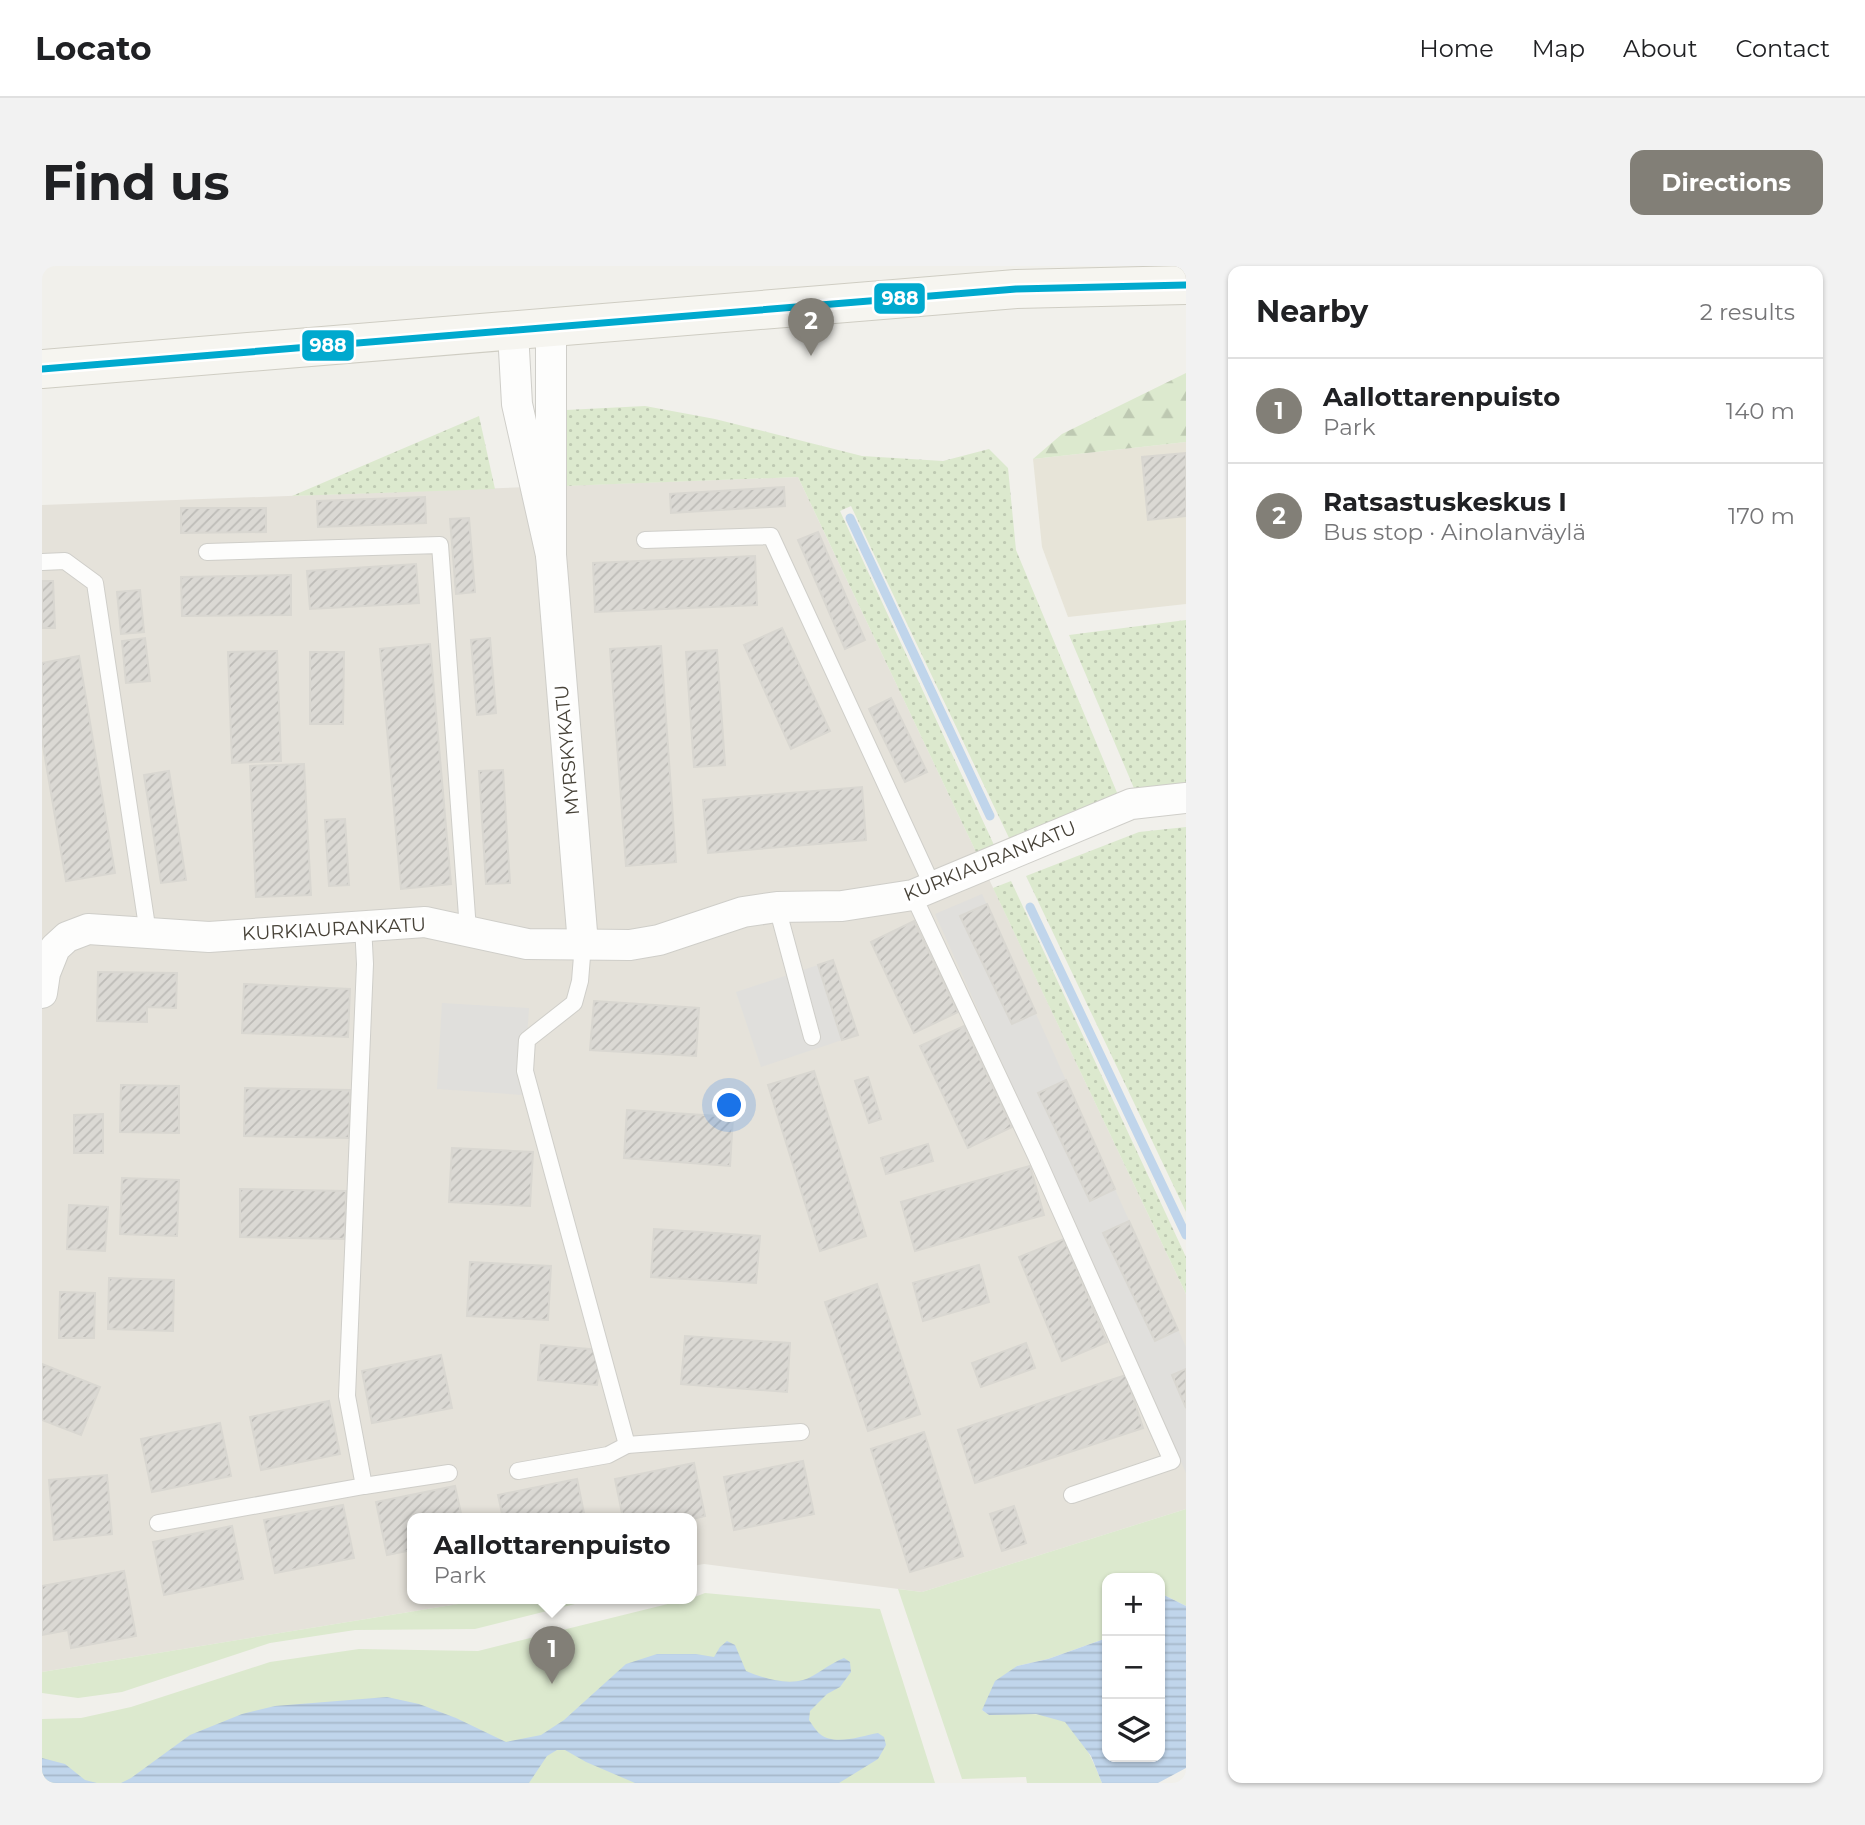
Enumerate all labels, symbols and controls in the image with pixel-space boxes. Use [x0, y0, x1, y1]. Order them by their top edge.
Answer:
text: Locato [35, 28, 152, 68]
text: Home [1419, 34, 1494, 63]
text: Map [1532, 34, 1585, 63]
text: About [1623, 34, 1697, 63]
text: Contact [1735, 34, 1830, 63]
button: Directions [1630, 150, 1823, 215]
text: Find us [42, 153, 230, 212]
line badge: 988 [873, 282, 926, 315]
text: 988 [881, 287, 919, 310]
text: Nearby [1256, 293, 1368, 330]
pin: 2 [788, 298, 834, 356]
text: 2 results [1700, 298, 1795, 326]
line badge: 988 [301, 329, 355, 362]
text: 988 [309, 334, 347, 357]
text: Aallottarenpuisto [1323, 381, 1560, 413]
text: 1 [1274, 397, 1284, 425]
text: 140 m [1726, 397, 1795, 425]
text: Park [1323, 413, 1376, 441]
text: Ratsastuskeskus I [1323, 486, 1567, 518]
text: 2 [1272, 502, 1286, 530]
text: 170 m [1728, 502, 1795, 530]
text: Bus stop · Ainolanväylä [1323, 518, 1586, 546]
street label: MYRSKYKATU [550, 684, 584, 816]
street label: KURKIAURANKATU [900, 816, 1080, 906]
street label: KURKIAURANKATU [241, 913, 427, 945]
your location [712, 1088, 746, 1122]
popup [407, 1513, 697, 1604]
text: Aallottarenpuisto [433, 1529, 671, 1561]
text: Park [433, 1561, 486, 1589]
map controls [1102, 1573, 1165, 1762]
button: + [1102, 1573, 1165, 1636]
pin: 1 [529, 1626, 575, 1684]
button: − [1102, 1636, 1165, 1699]
button: layers [1102, 1699, 1165, 1762]

